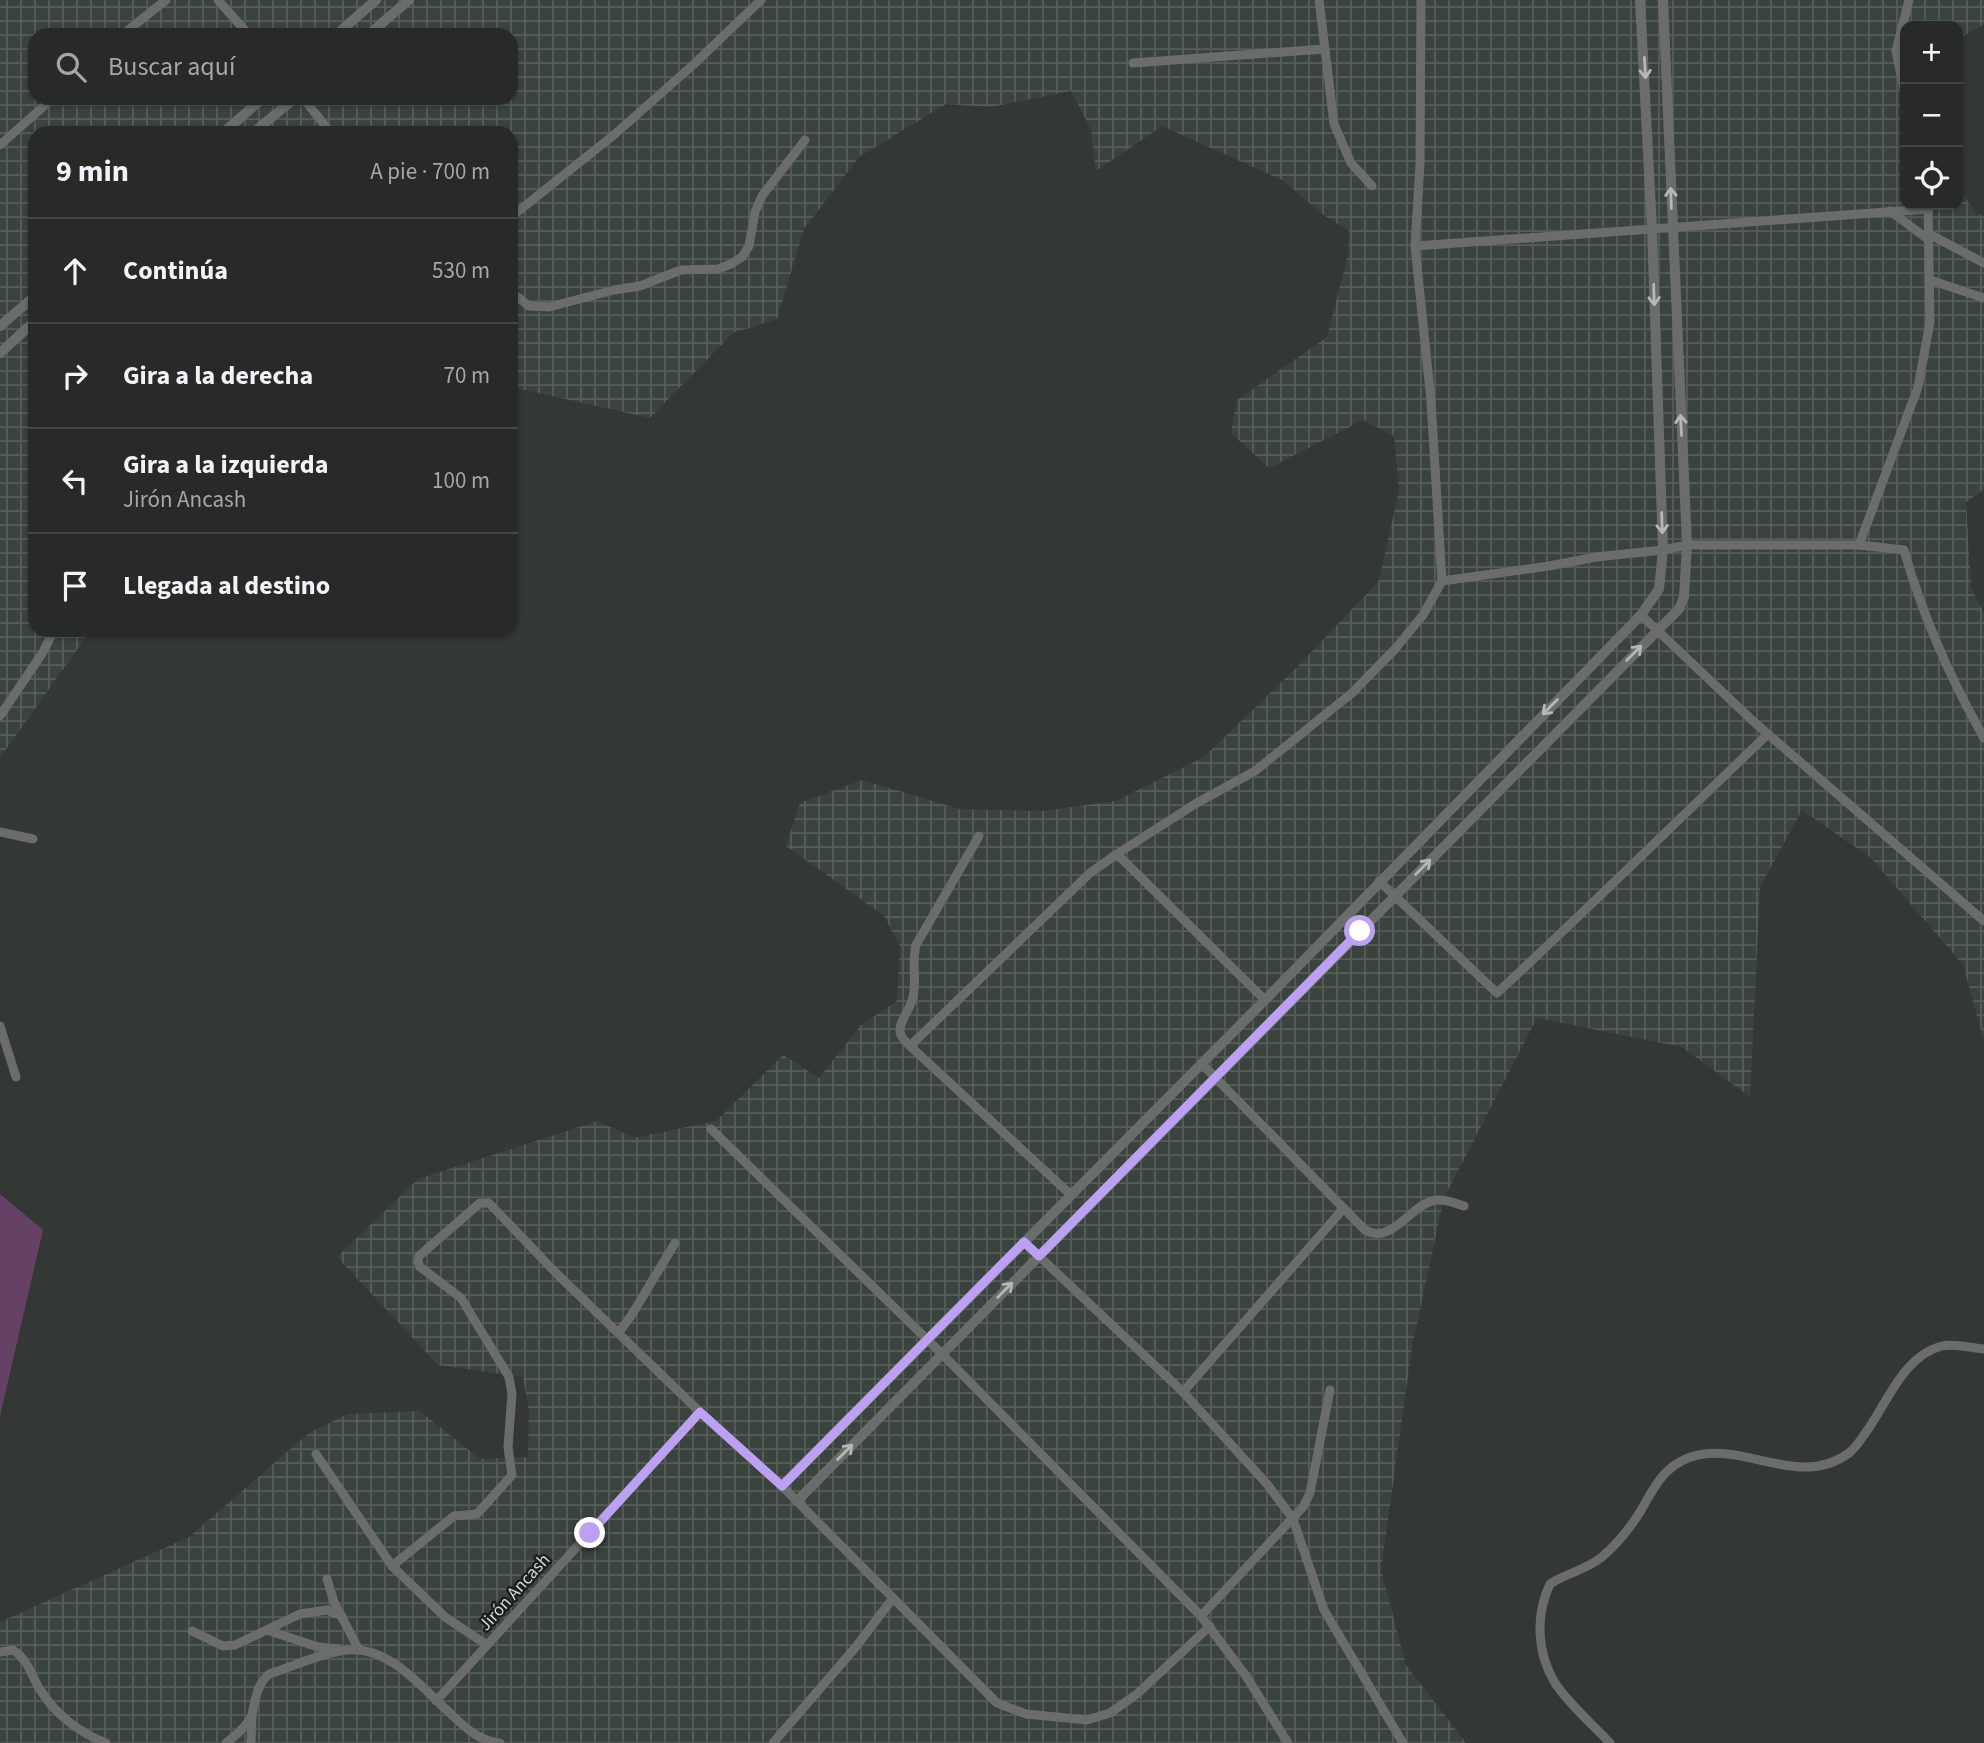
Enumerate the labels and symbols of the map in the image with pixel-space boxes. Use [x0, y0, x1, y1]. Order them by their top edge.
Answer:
one-way arrow [1639, 56, 1652, 79]
one-way arrow [1664, 187, 1677, 210]
one-way arrow [1648, 284, 1661, 307]
one-way arrow [1675, 414, 1688, 437]
one-way arrow [1656, 511, 1669, 534]
one-way arrow [1626, 645, 1643, 662]
one-way arrow [1542, 699, 1559, 716]
one-way arrow [1414, 859, 1431, 876]
route start [1344, 915, 1375, 946]
one-way arrow [996, 1282, 1013, 1299]
one-way arrow [836, 1444, 853, 1461]
route end [574, 1517, 605, 1548]
street label: Jirón Ancash [473, 1548, 556, 1637]

